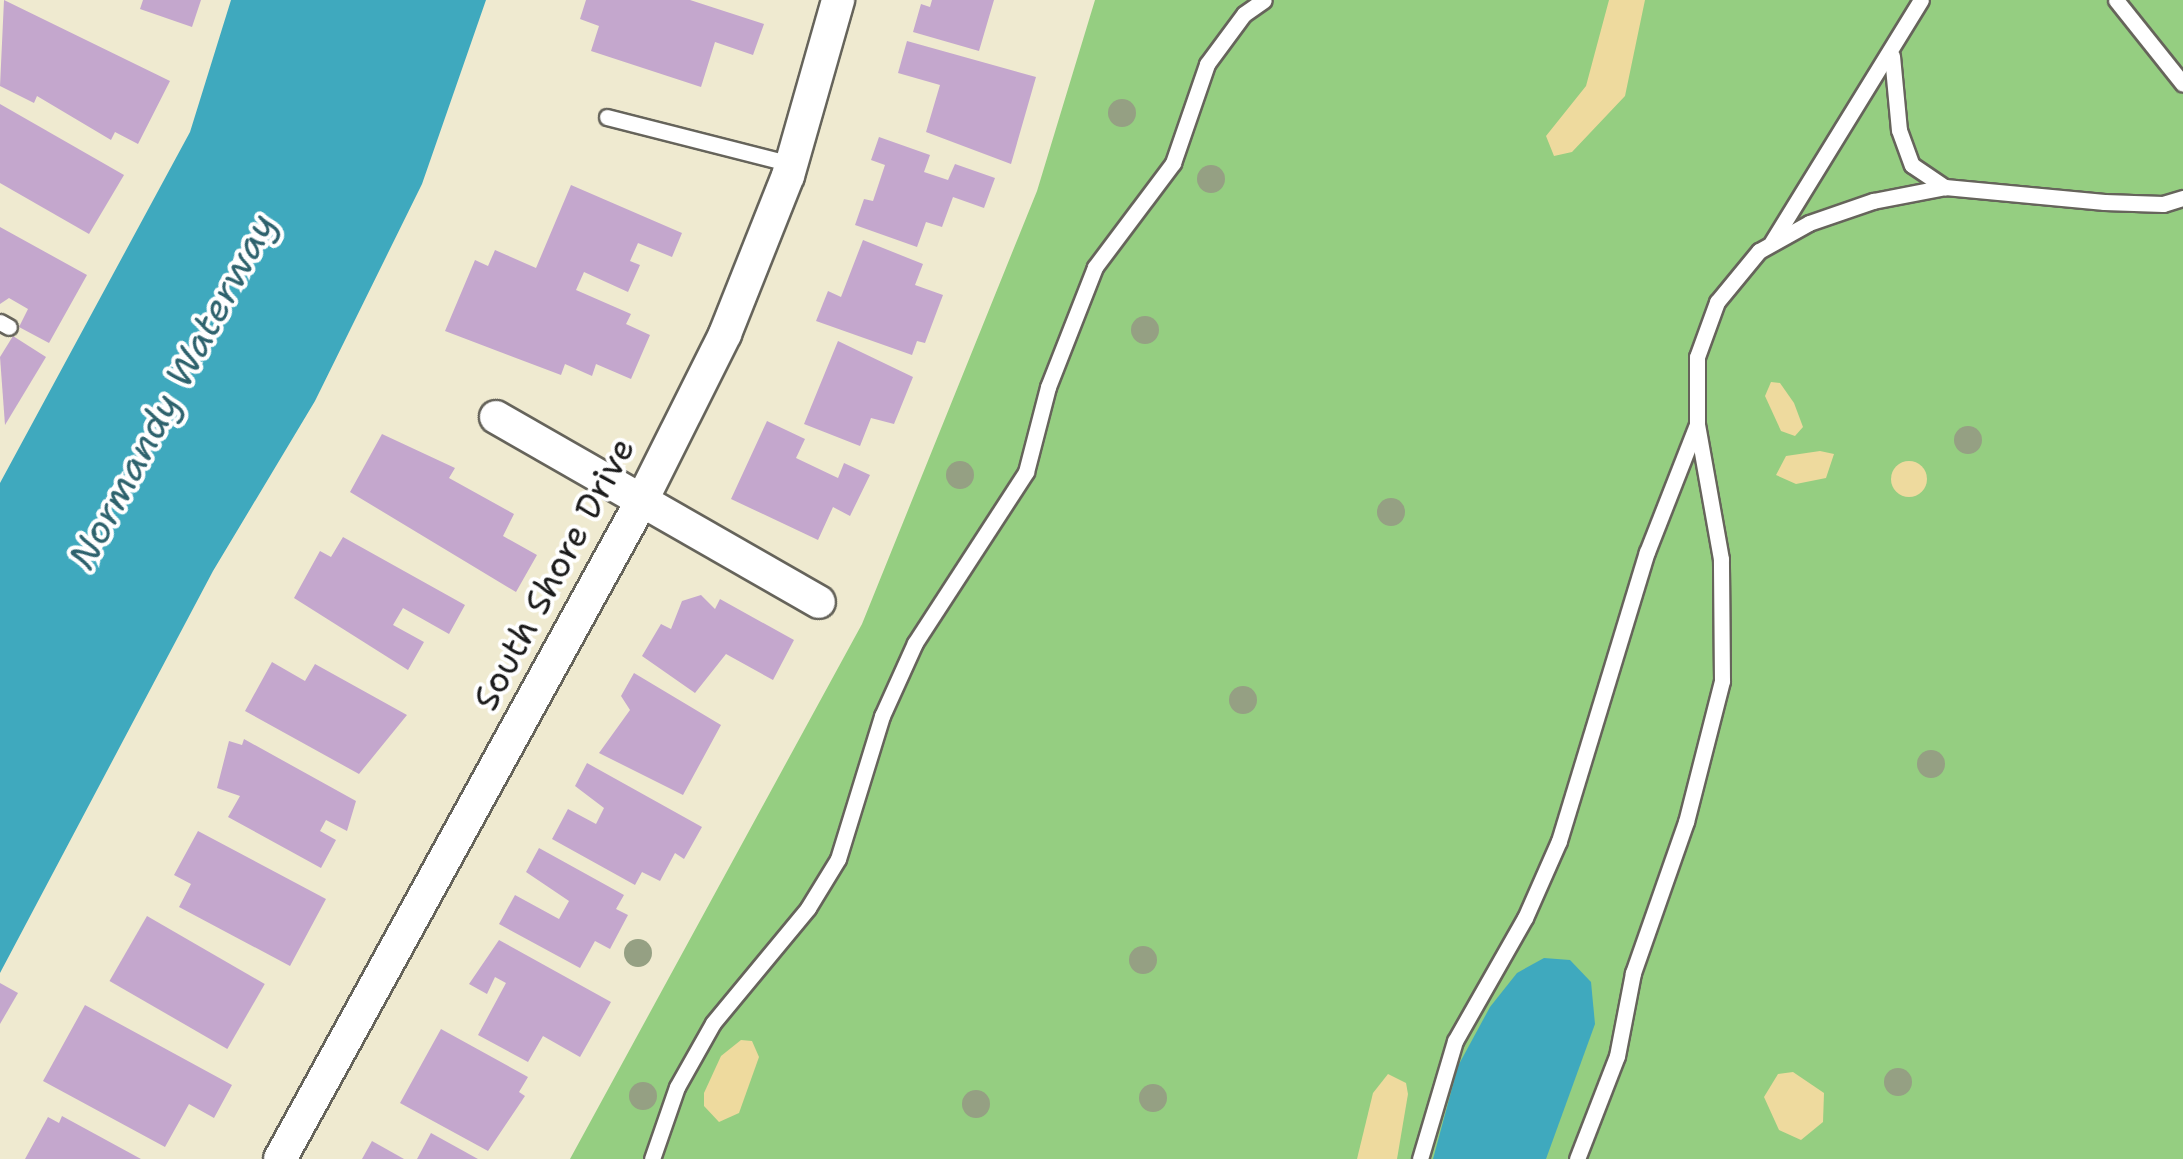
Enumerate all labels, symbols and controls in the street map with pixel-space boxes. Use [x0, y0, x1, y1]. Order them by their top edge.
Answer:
water label: Normandy Waterway [59, 205, 285, 577]
street label: South Shore Drive [464, 431, 644, 717]

